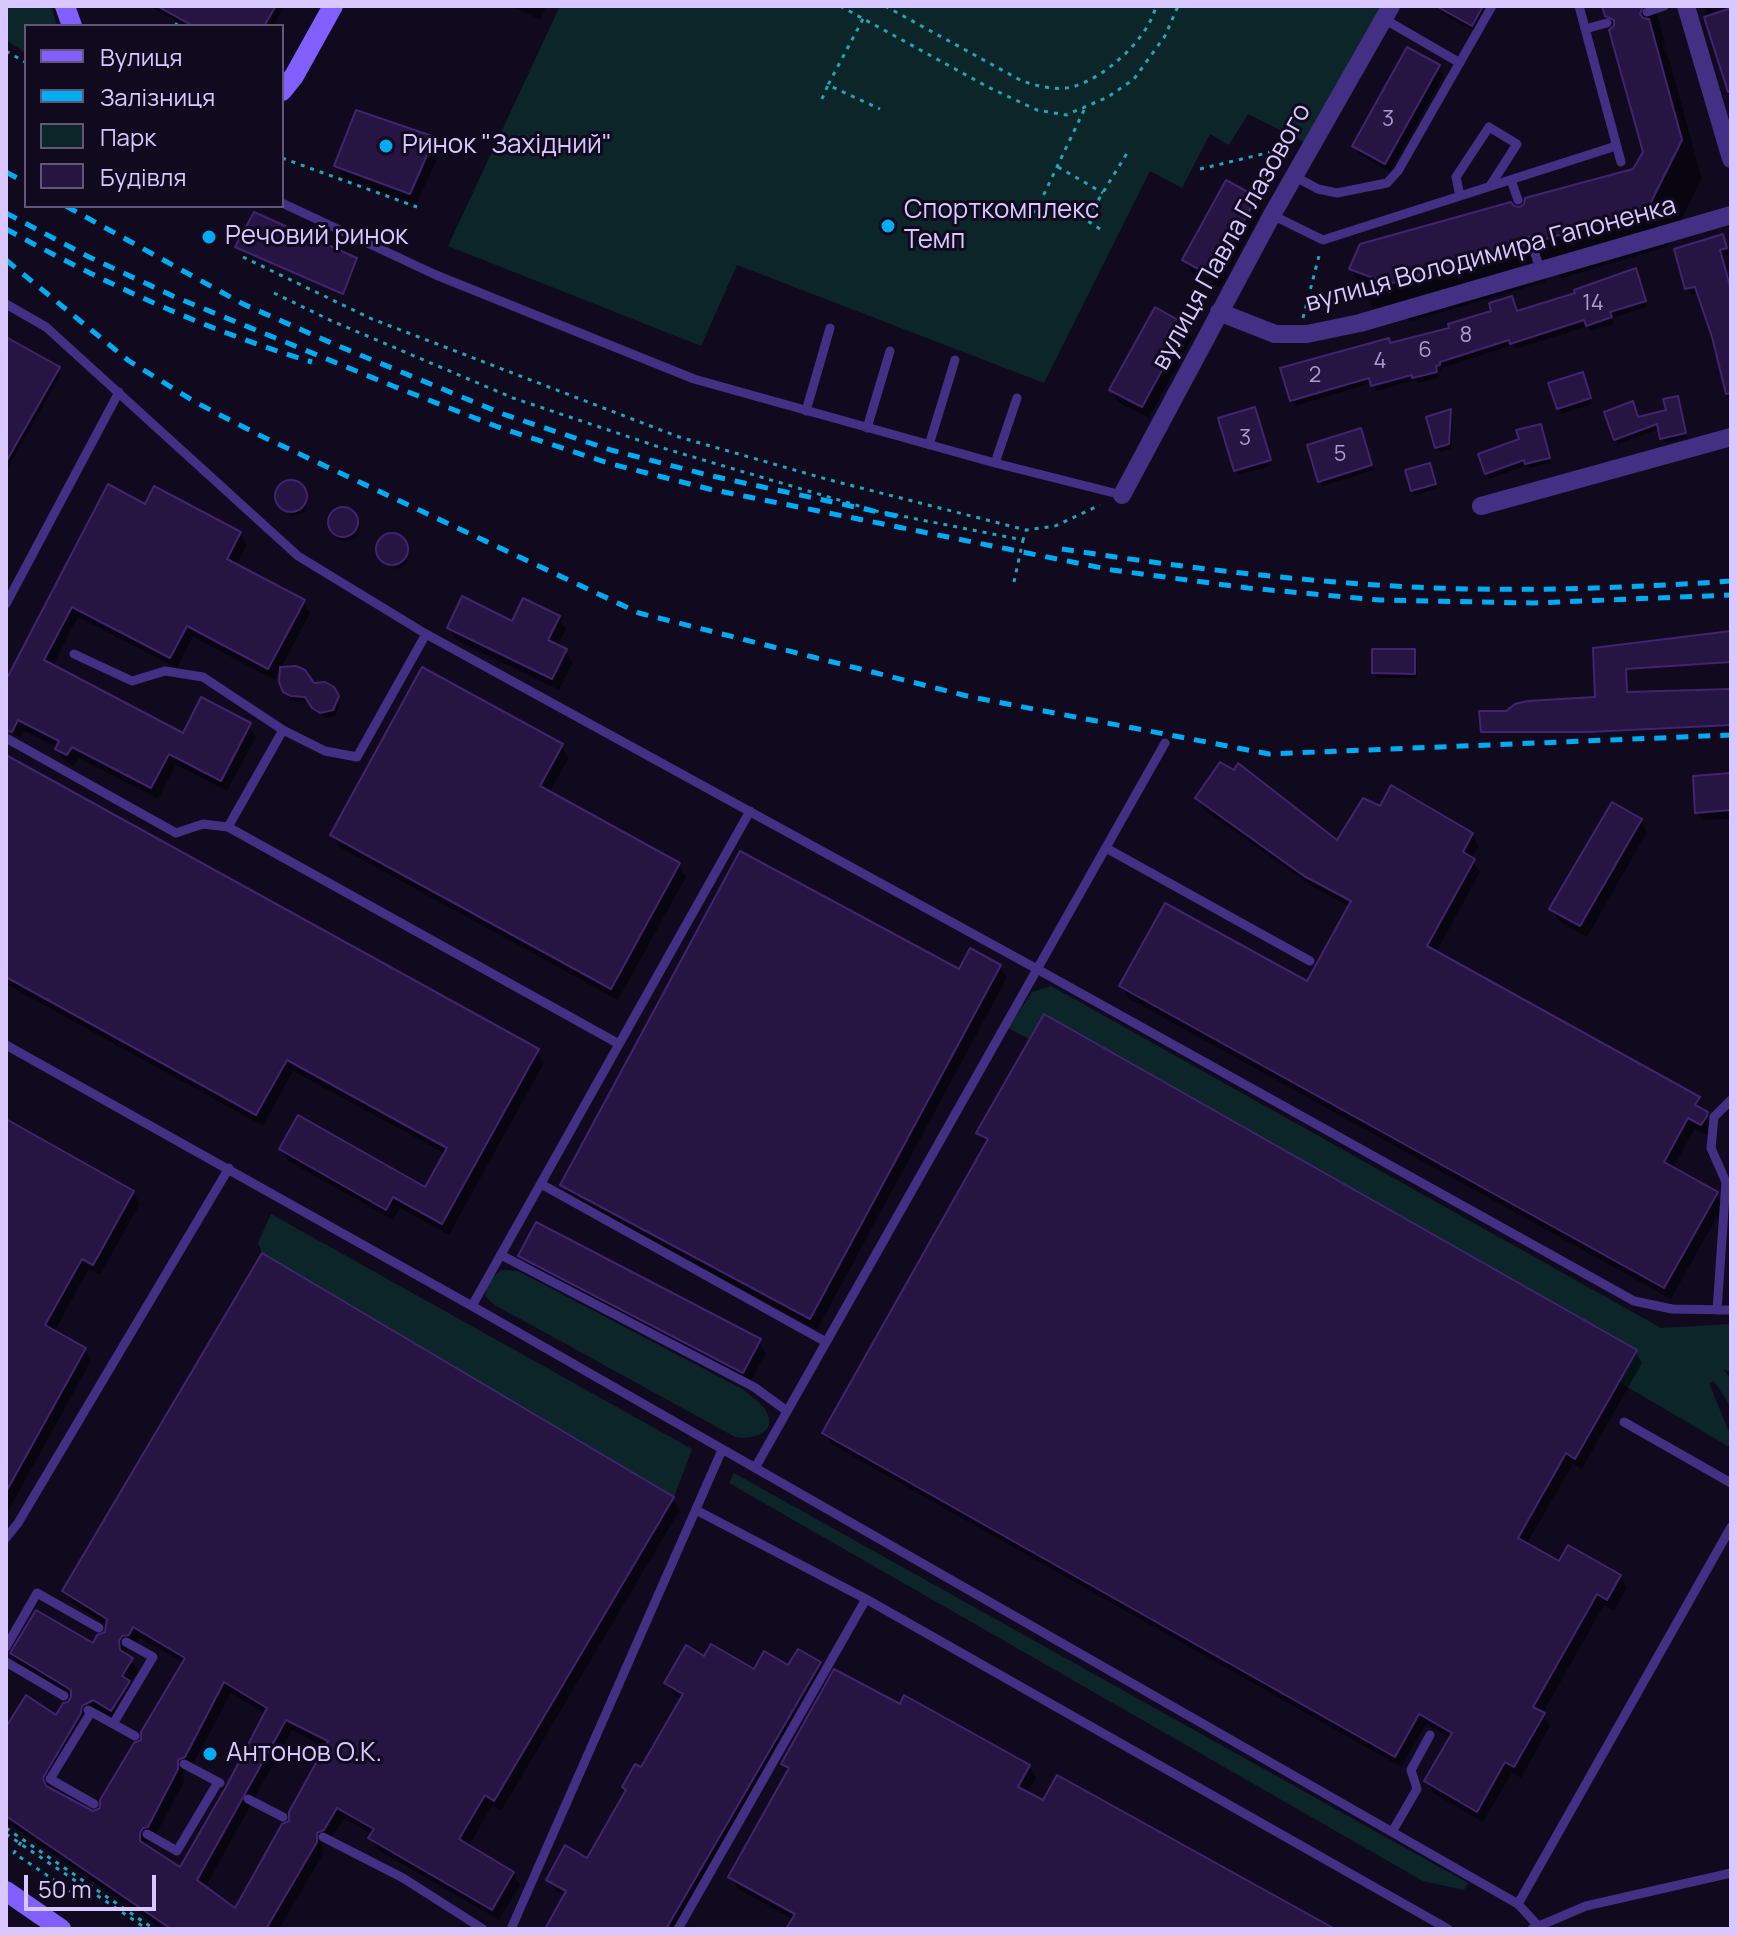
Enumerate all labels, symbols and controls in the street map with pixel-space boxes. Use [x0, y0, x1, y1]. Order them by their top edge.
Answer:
legend [24, 24, 284, 208]
text: Вулиця [100, 40, 182, 73]
text: Залізниця [100, 80, 215, 113]
street label: вулиця Павла Глазового [1146, 98, 1318, 376]
house number: 3 [1382, 107, 1394, 133]
text: Парк [100, 120, 156, 153]
place label: Ринок "Західний" [402, 130, 612, 162]
marker: Ринок "Західний" [377, 137, 395, 155]
text: Будівля [100, 160, 187, 193]
street label: вулиця Володимира Гапоненка [1302, 190, 1680, 320]
place label: Спорткомплекс Темп [904, 195, 1099, 256]
marker: Спорткомплекс Темп [879, 217, 897, 235]
place label: Речовий ринок [225, 221, 408, 253]
marker: Речовий ринок [200, 228, 218, 246]
house number: 14 [1582, 291, 1604, 317]
house number: 8 [1460, 323, 1472, 349]
house number: 6 [1418, 338, 1432, 364]
house number: 4 [1374, 349, 1386, 375]
house number: 2 [1309, 363, 1321, 389]
house number: 3 [1239, 426, 1251, 452]
house number: 5 [1334, 442, 1346, 468]
place label: Антонов О.К. [226, 1738, 382, 1770]
marker: Антонов О.К. [201, 1745, 219, 1763]
scale bar [28, 1859, 160, 1909]
text: 50 m [38, 1872, 92, 1905]

